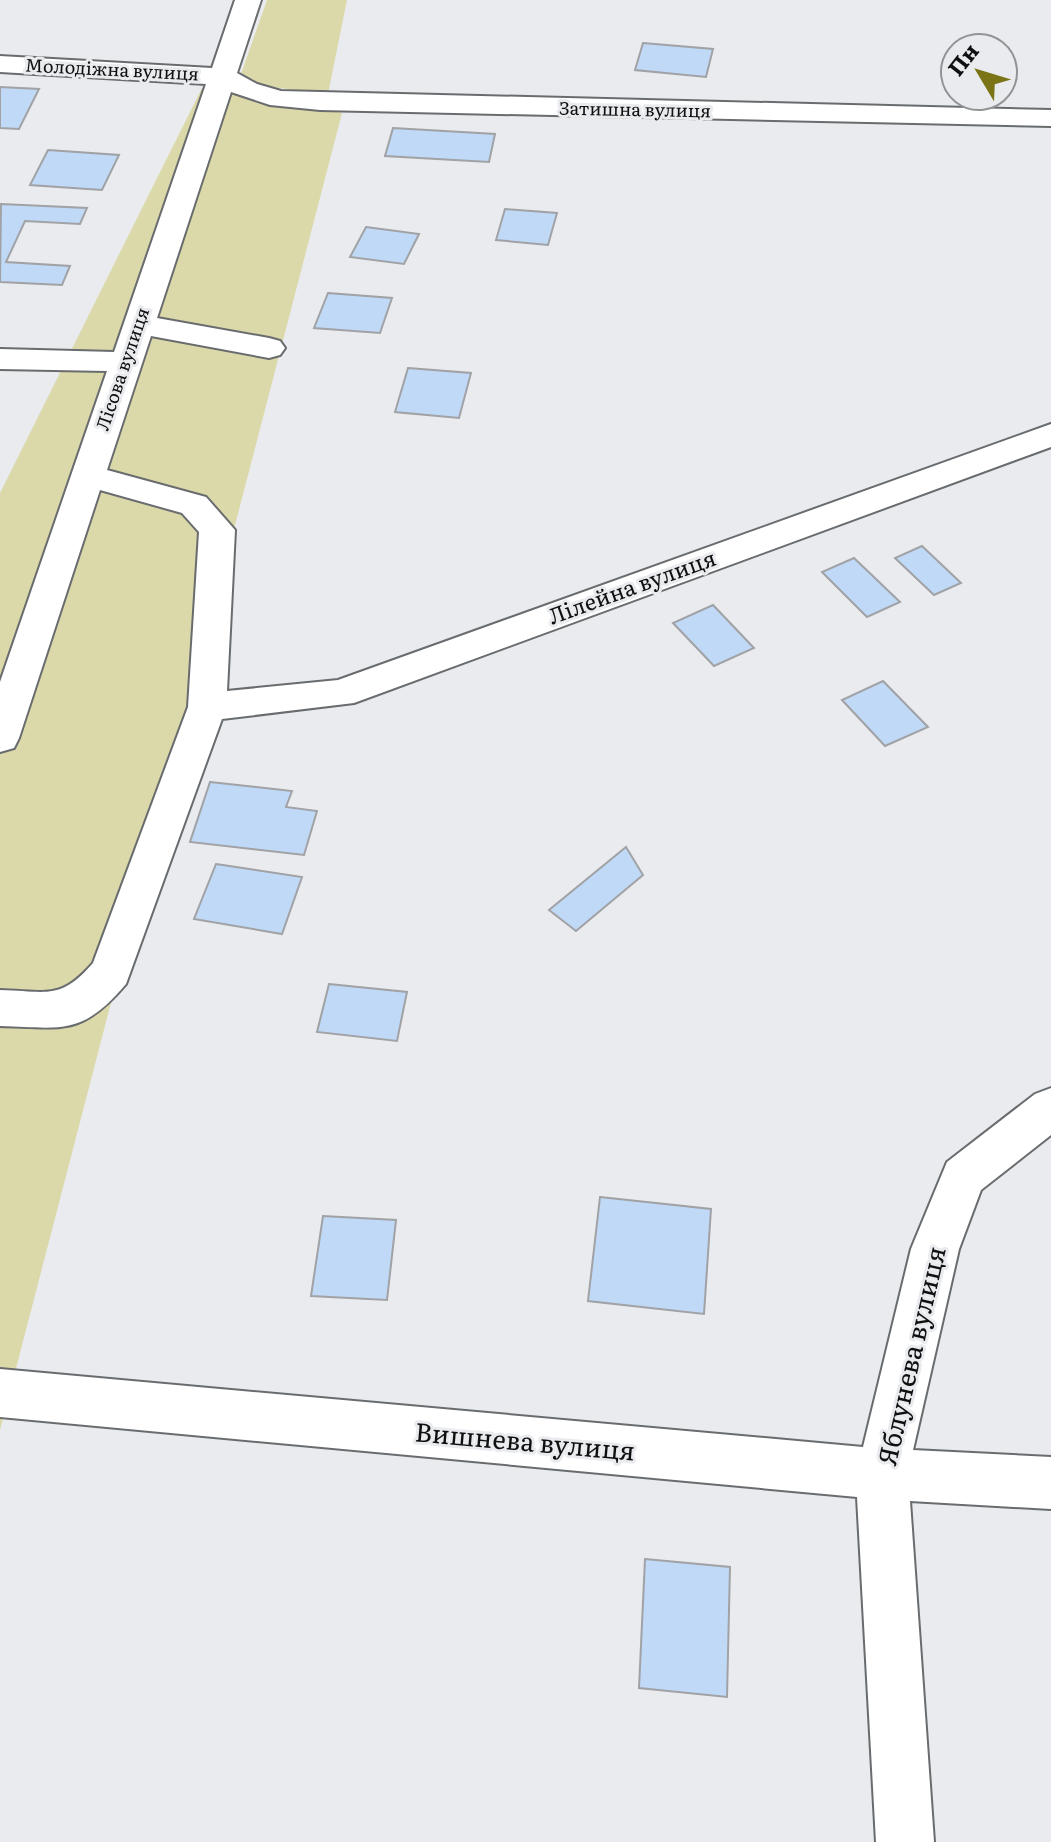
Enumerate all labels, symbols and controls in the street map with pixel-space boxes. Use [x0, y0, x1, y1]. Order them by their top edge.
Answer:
north arrow [939, 32, 1019, 112]
text: Пн [939, 35, 986, 82]
street label: Молодіжна вулиця [24, 50, 200, 87]
street label: Затишна вулиця [559, 94, 711, 123]
street label: Лісова вулиця [88, 303, 155, 434]
street label: Лілейна вулиця [543, 540, 720, 631]
street label: Яблунева вулиця [865, 1242, 954, 1469]
street label: Вишнева вулиця [414, 1410, 637, 1469]

